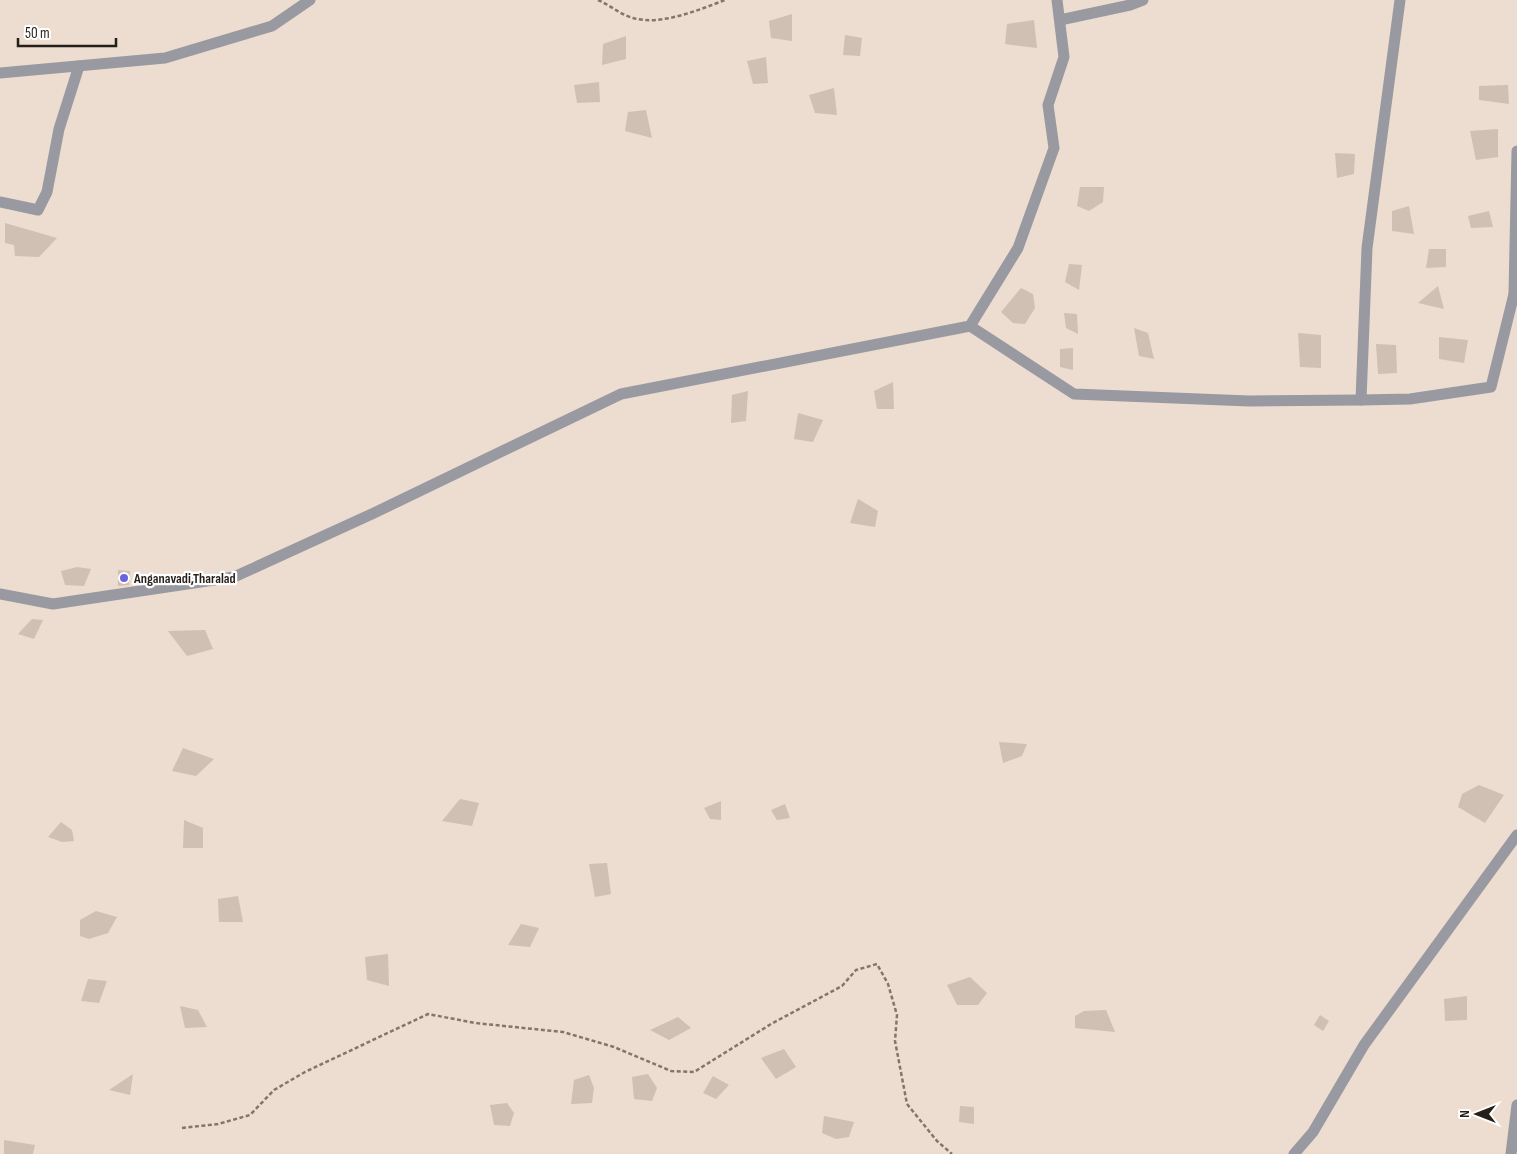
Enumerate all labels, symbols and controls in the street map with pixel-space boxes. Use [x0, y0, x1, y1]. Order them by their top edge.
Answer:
scale bar [18, 15, 115, 47]
text: 50 m [25, 24, 50, 43]
place label: Anganavadi,Tharalad [133, 570, 236, 587]
marker: Anganavadi,Tharalad [118, 572, 130, 584]
north arrow [1452, 1089, 1502, 1139]
text: N [1456, 1110, 1473, 1118]

